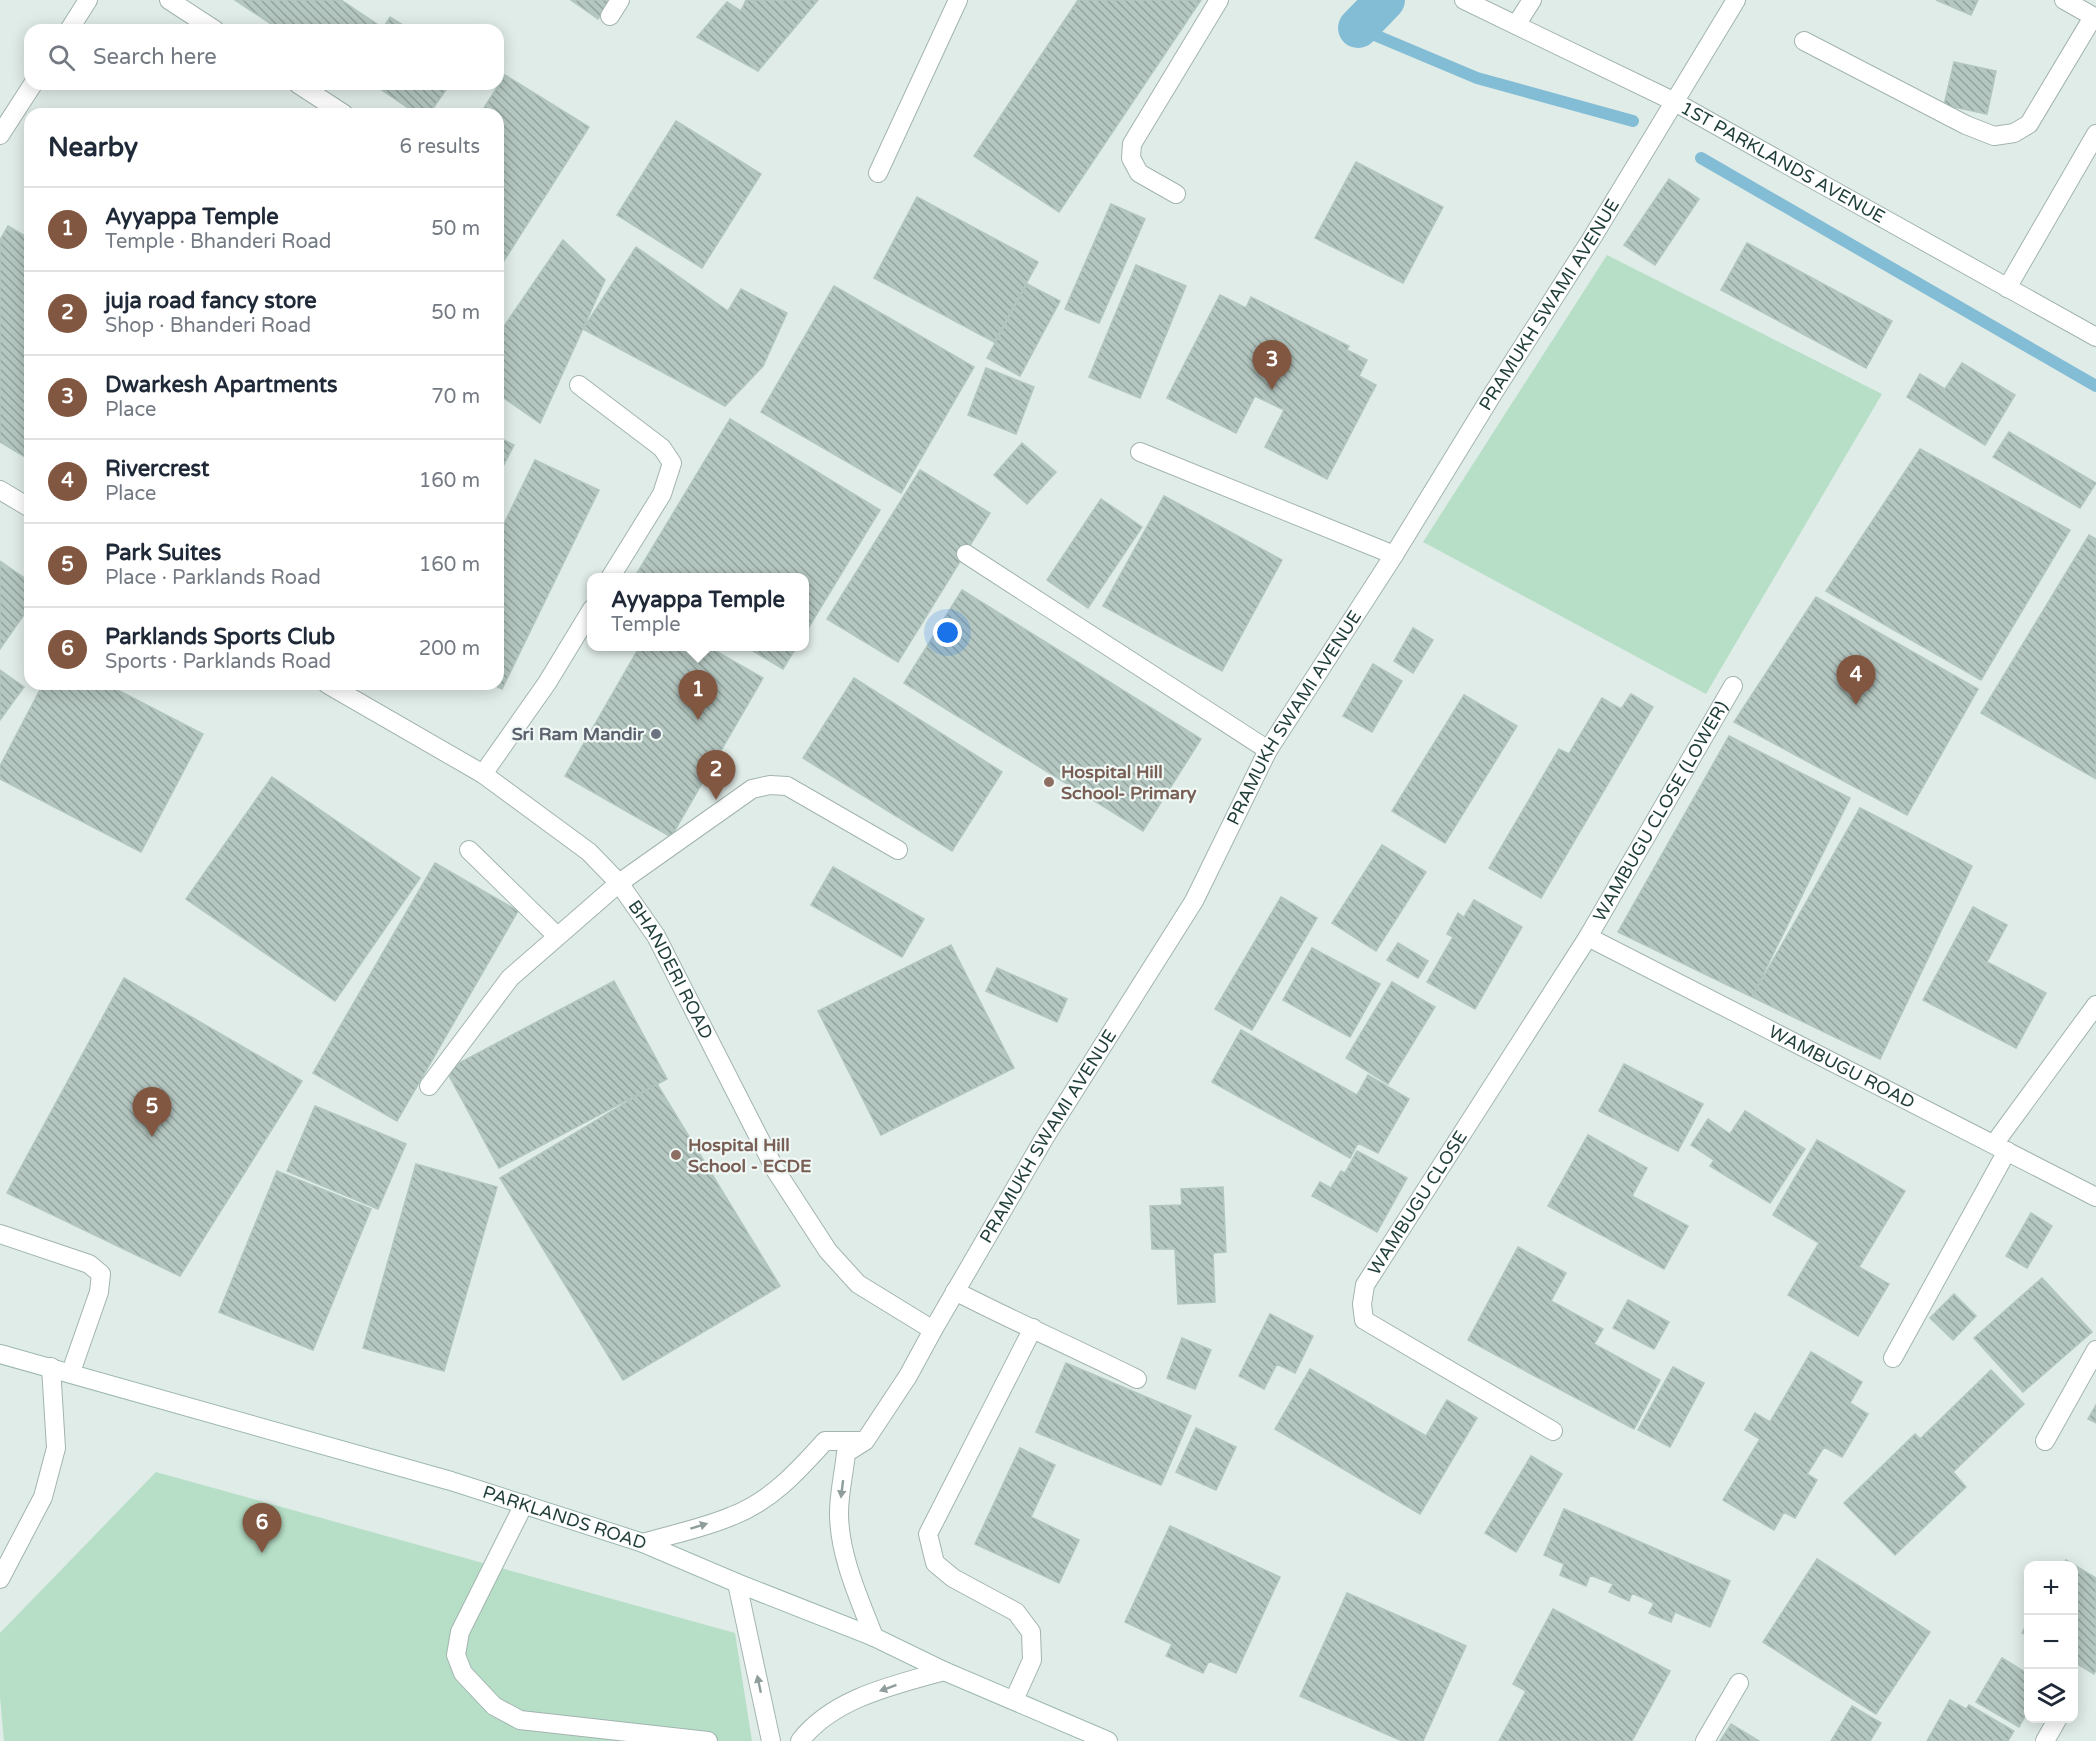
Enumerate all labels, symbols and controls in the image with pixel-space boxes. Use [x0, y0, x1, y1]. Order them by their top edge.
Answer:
search box [24, 24, 504, 90]
icon: search [45, 41, 78, 74]
text: Search here [93, 44, 217, 70]
street label: 1ST PARKLANDS AVENUE [1677, 97, 1889, 228]
text: Nearby [48, 132, 138, 163]
text: 6 results [400, 135, 480, 159]
street label: PRAMUKH SWAMI AVENUE [1474, 195, 1624, 414]
text: Ayyappa Temple [105, 204, 279, 230]
text: 1 [61, 217, 74, 241]
text: 50 m [431, 217, 480, 241]
text: Temple · Bhanderi Road [105, 230, 331, 254]
text: juja road fancy store [105, 288, 317, 314]
text: 2 [61, 301, 74, 325]
text: 50 m [431, 301, 480, 325]
text: Shop · Bhanderi Road [105, 314, 311, 338]
pin: 3 [1252, 340, 1292, 390]
text: Dwarkesh Apartments [105, 372, 338, 398]
text: 3 [61, 385, 74, 409]
text: 70 m [431, 385, 480, 409]
text: Place [105, 398, 156, 422]
text: Rivercrest [105, 456, 209, 482]
text: 4 [61, 469, 74, 493]
text: 160 m [419, 469, 480, 493]
text: Place [105, 482, 156, 506]
text: Park Suites [105, 540, 221, 566]
text: 5 [61, 553, 74, 577]
text: 160 m [419, 553, 480, 577]
text: Place · Parklands Road [105, 566, 321, 590]
popup [587, 573, 809, 651]
text: Ayyappa Temple [611, 587, 785, 613]
street label: PRAMUKH SWAMI AVENUE [1222, 606, 1366, 829]
text: Temple [611, 613, 681, 637]
your location [933, 618, 962, 647]
text: Parklands Sports Club [105, 624, 335, 650]
text: 6 [61, 637, 74, 661]
text: 200 m [419, 637, 480, 661]
text: Sports · Parklands Road [105, 650, 331, 674]
pin: 4 [1836, 656, 1876, 705]
pin: 1 [678, 670, 718, 720]
street label: WAMBUGU CLOSE (LOWER) [1588, 697, 1733, 926]
place label: Sri Ram Mandir [512, 723, 645, 745]
marker: Sri Ram Mandir [649, 727, 663, 741]
pin: 2 [696, 750, 736, 800]
place label: Hospital Hill School- Primary [1061, 761, 1197, 804]
marker: Hospital Hill School- Primary [1042, 775, 1056, 789]
street label: BHANDERI ROAD [623, 896, 718, 1043]
street label: WAMBUGU ROAD [1765, 1020, 1919, 1113]
street label: PRAMUKH SWAMI AVENUE [975, 1025, 1121, 1247]
pin: 5 [132, 1088, 172, 1137]
street label: WAMBUGU CLOSE [1363, 1127, 1472, 1279]
place label: Hospital Hill School - ECDE [688, 1134, 812, 1177]
marker: Hospital Hill School - ECDE [669, 1148, 683, 1162]
one-way arrow [837, 1480, 847, 1499]
street label: PARKLANDS ROAD [480, 1481, 649, 1554]
pin: 6 [242, 1504, 282, 1553]
one-way arrow [690, 1521, 708, 1530]
map controls [2024, 1561, 2078, 1723]
button: + [2024, 1561, 2078, 1615]
button: − [2024, 1615, 2078, 1669]
button: layers [2024, 1669, 2078, 1723]
one-way arrow [754, 1674, 763, 1693]
one-way arrow [878, 1683, 896, 1693]

